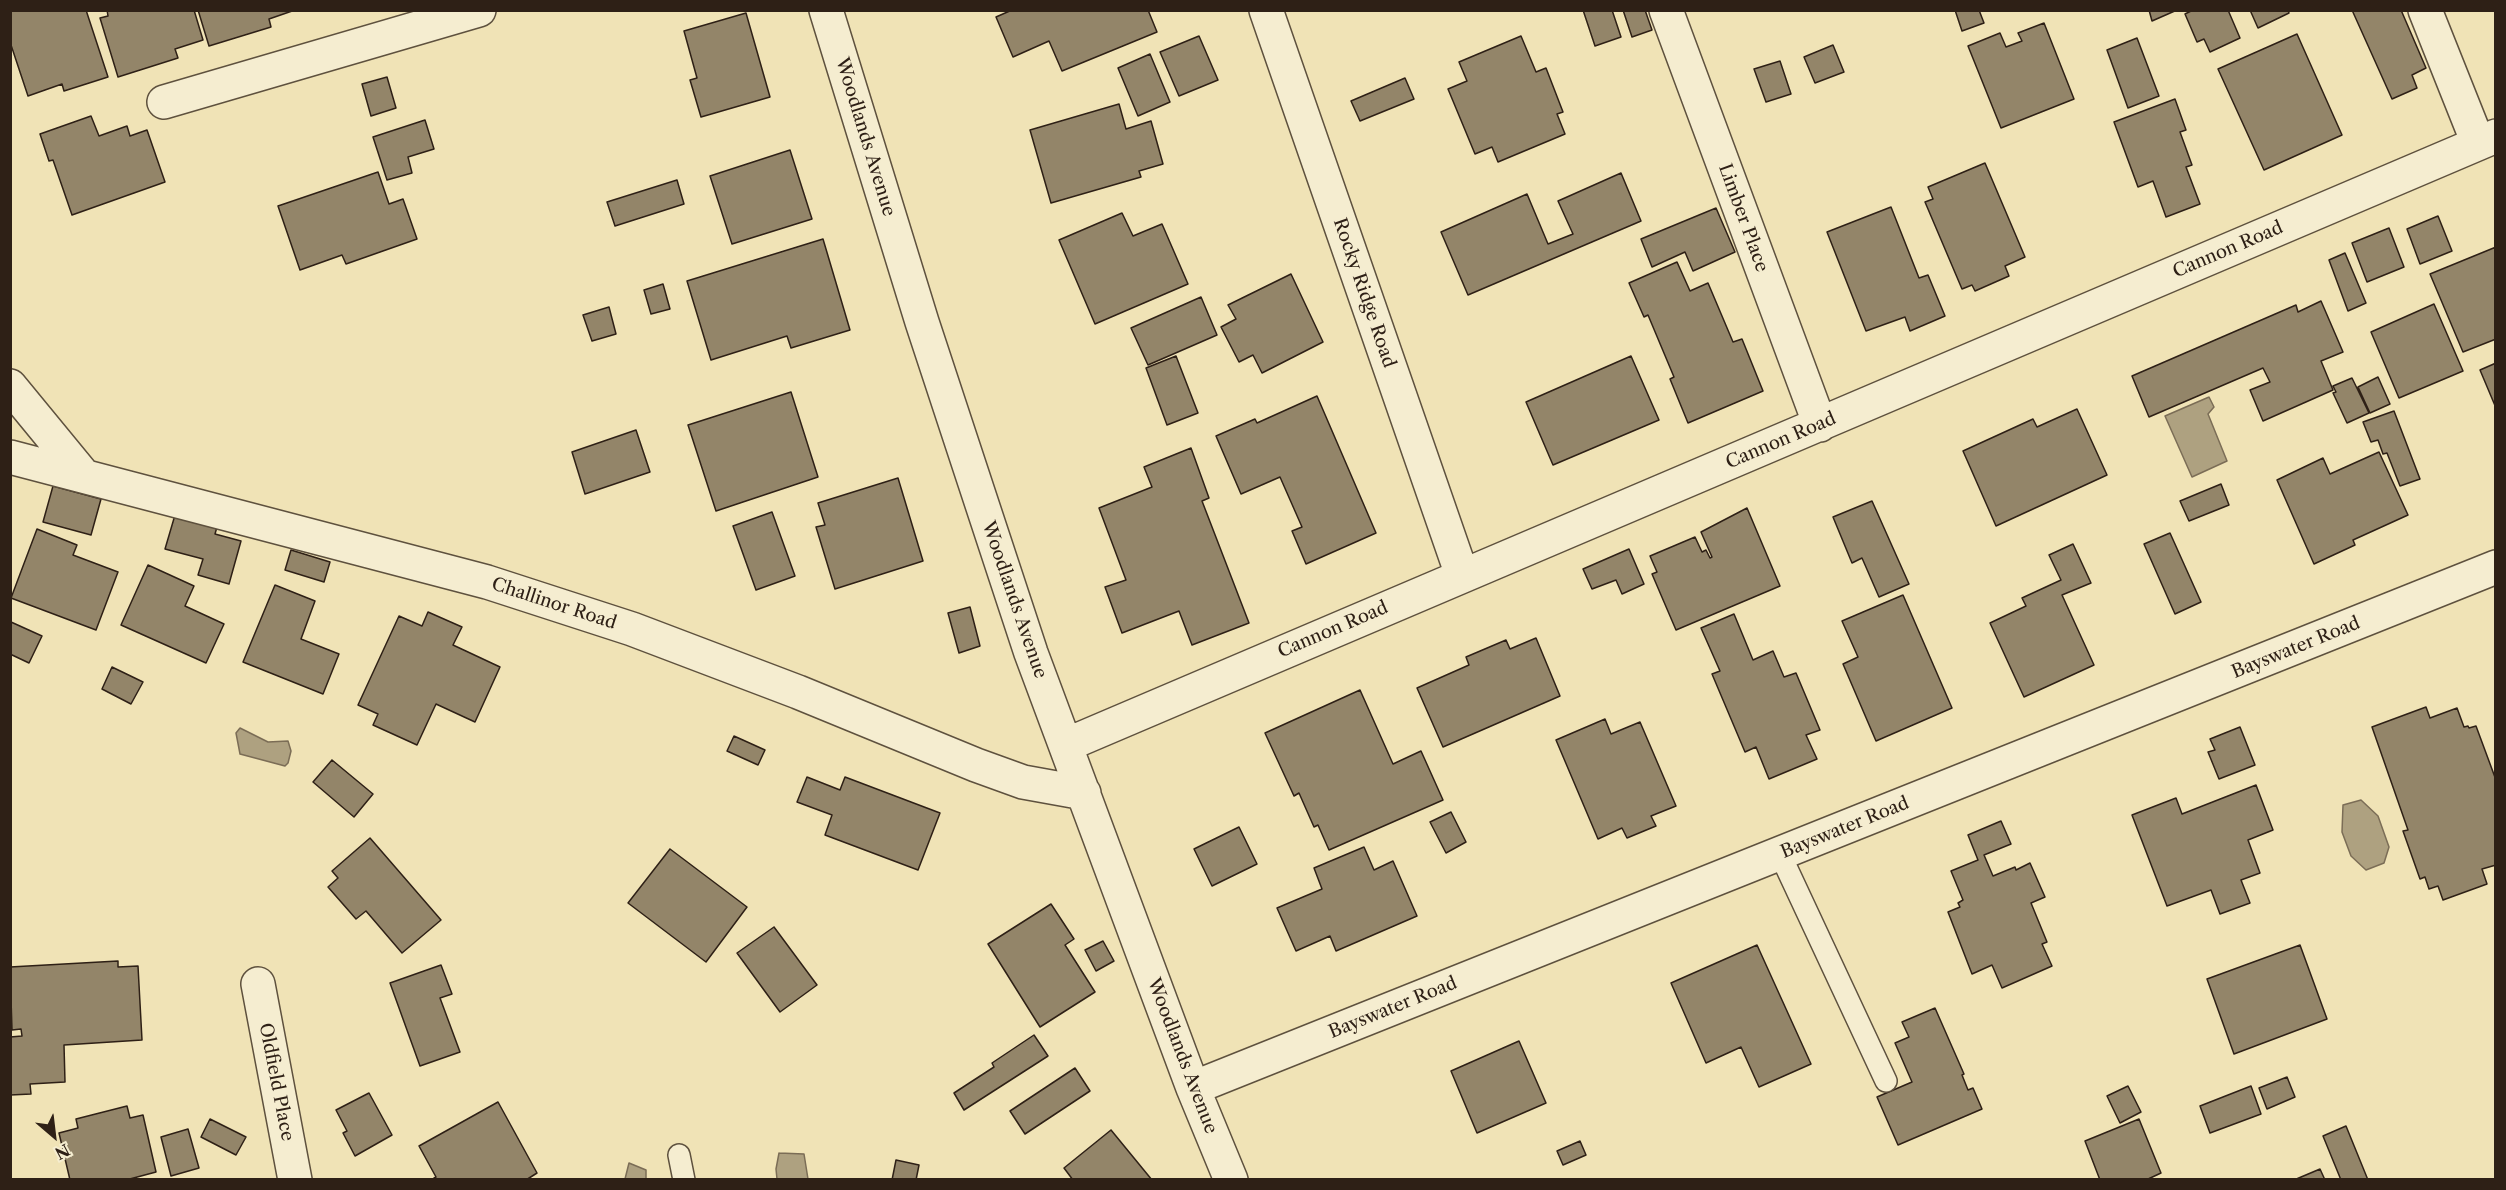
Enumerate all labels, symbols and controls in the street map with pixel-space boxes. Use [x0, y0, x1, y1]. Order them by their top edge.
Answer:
street label: Woodlands Avenue [831, 55, 899, 219]
street label: Limber Place [1713, 161, 1773, 275]
street label: Rocky Ridge Road [1328, 215, 1400, 371]
street label: Cannon Road [2170, 217, 2286, 283]
street label: Cannon Road [1723, 408, 1839, 474]
street label: Woodlands Avenue [977, 519, 1051, 681]
street label: Challinor Road [489, 574, 619, 634]
street label: Cannon Road [1275, 597, 1391, 663]
street label: Bayswater Road [2229, 612, 2363, 684]
street label: Bayswater Road [1778, 792, 1912, 864]
street label: Bayswater Road [1326, 972, 1460, 1044]
street label: Woodlands Avenue [1142, 975, 1222, 1137]
street label: Oldfield Place [254, 1021, 298, 1143]
north arrow [24, 1106, 84, 1166]
text: N [52, 1140, 73, 1164]

